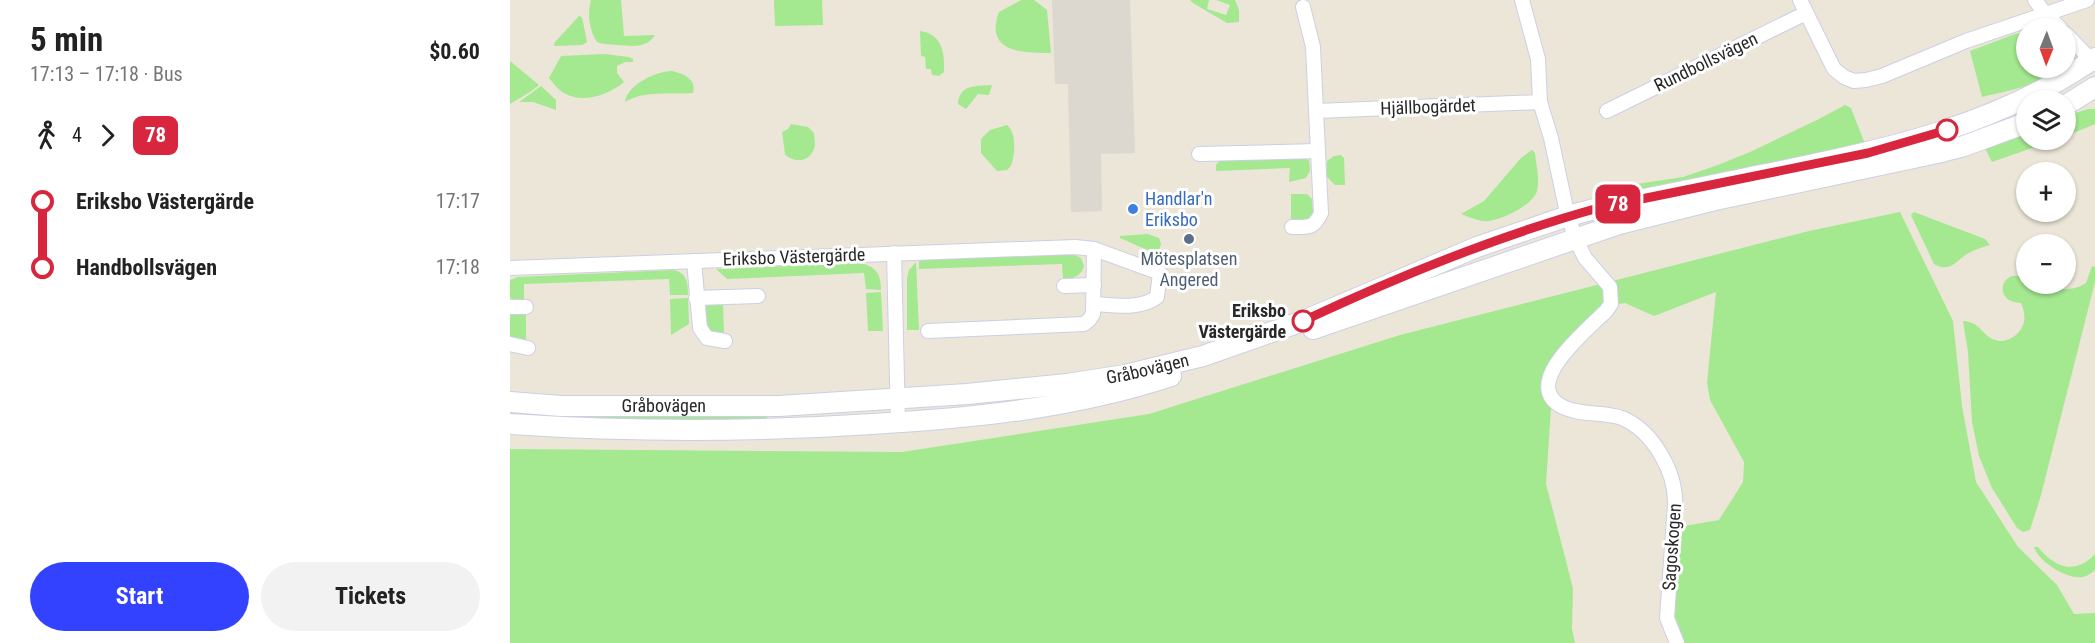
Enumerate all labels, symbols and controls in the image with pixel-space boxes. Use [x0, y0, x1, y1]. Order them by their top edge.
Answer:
north arrow [2016, 18, 2076, 78]
map controls [2016, 18, 2076, 294]
text: 5 min [30, 20, 103, 59]
street label: Rundbollsvägen [1651, 27, 1761, 96]
text: $0.60 [429, 39, 480, 64]
text: 17:13 – 17:18 · Bus [30, 62, 183, 86]
button: layers [2016, 90, 2076, 150]
street label: Hjällbogärdet [1380, 94, 1476, 119]
icon: walk [30, 119, 63, 152]
icon: forward [91, 119, 124, 152]
unlabelled marker [1936, 119, 1958, 141]
text: 4 [72, 123, 82, 147]
text: 78 [145, 123, 166, 147]
button: + [2016, 162, 2076, 222]
line badge: 78 [1591, 184, 1645, 224]
place label: Handlar'n Eriksbo [1145, 188, 1213, 230]
text: Eriksbo Västergärde [76, 189, 254, 214]
text: 17:17 [436, 189, 480, 213]
text: 78 [1607, 192, 1629, 216]
marker: Handlar'n Eriksbo [1126, 202, 1140, 216]
marker: Mötesplatsen Angered [1182, 232, 1196, 246]
button: − [2016, 234, 2076, 294]
street label: Eriksbo Västergärde [722, 244, 866, 269]
place label: Mötesplatsen Angered [1141, 248, 1237, 290]
text: Handbollsvägen [76, 255, 217, 280]
text: 17:18 [436, 255, 480, 279]
place label: Eriksbo Västergärde [1199, 300, 1286, 342]
marker: Eriksbo Västergärde [1292, 310, 1314, 332]
street label: Gråbovägen [1105, 349, 1191, 388]
street label: Gråbovägen [622, 395, 706, 416]
street label: Sagoskogen [1658, 503, 1685, 591]
button: Start [30, 562, 249, 631]
button: Tickets [261, 562, 480, 631]

